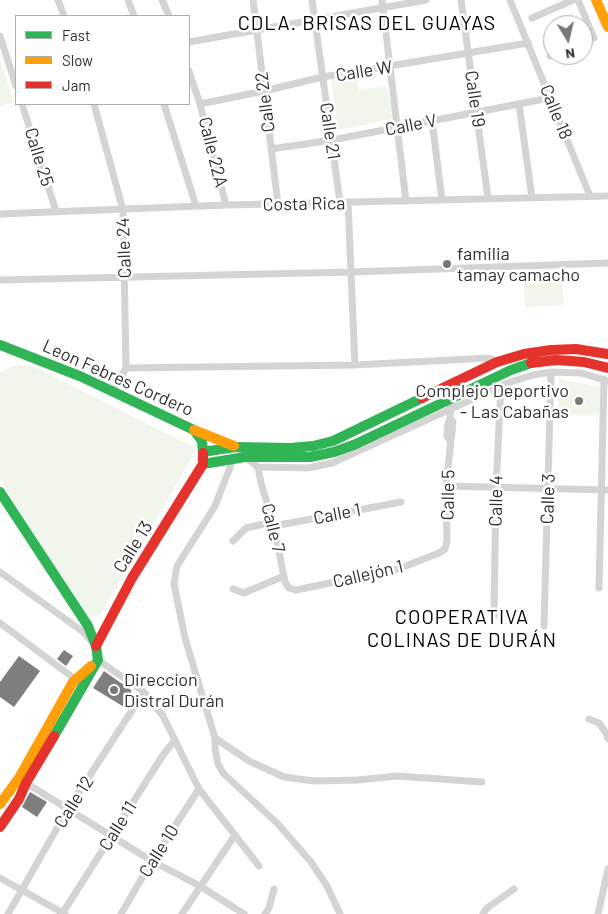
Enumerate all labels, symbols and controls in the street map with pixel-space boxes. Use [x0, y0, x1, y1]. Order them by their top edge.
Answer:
district label: CDLA. BRISAS DEL GUAYAS [235, 11, 499, 35]
legend [15, 15, 190, 105]
north arrow [543, 15, 593, 65]
text: Fast [62, 26, 90, 44]
text: N [564, 45, 576, 63]
text: Slow [62, 51, 93, 69]
street label: Calle W [334, 56, 394, 86]
street label: Calle 19 [460, 69, 490, 129]
street label: Calle 22 [251, 71, 279, 133]
text: Jam [62, 76, 91, 94]
street label: Calle 18 [535, 81, 577, 143]
street label: Calle 21 [315, 101, 345, 161]
street label: Calle V [383, 109, 439, 141]
street label: Calle 22A [194, 115, 232, 189]
street label: Calle 25 [20, 125, 58, 189]
street label: Costa Rica [262, 192, 346, 216]
street label: Calle 24 [112, 217, 136, 279]
place label: familia tamay camacho [457, 243, 580, 286]
marker: familia tamay camacho [441, 258, 453, 270]
street label: Leon Febres Cordero [39, 335, 197, 421]
place label: Complejo Deportivo - Las Cabañas [416, 380, 569, 422]
marker: Complejo Deportivo - Las Cabañas [573, 395, 585, 407]
street label: Calle 5 [437, 469, 459, 521]
street label: Calle 3 [536, 473, 560, 525]
street label: Calle 4 [485, 475, 507, 527]
street label: Calle 1 [311, 499, 363, 529]
street label: Calle 7 [256, 501, 290, 555]
street label: Calle 13 [109, 517, 157, 577]
street label: Callejón 1 [331, 555, 405, 593]
district label: COOPERATIVA COLINAS DE DURÁN [365, 605, 559, 652]
place label: Direccíon Distral Durán [124, 669, 224, 712]
marker: Direccíon Distral Durán [108, 684, 120, 696]
street label: Calle 12 [50, 772, 98, 832]
street label: Calle 11 [94, 797, 142, 855]
street label: Calle 10 [134, 821, 184, 881]

